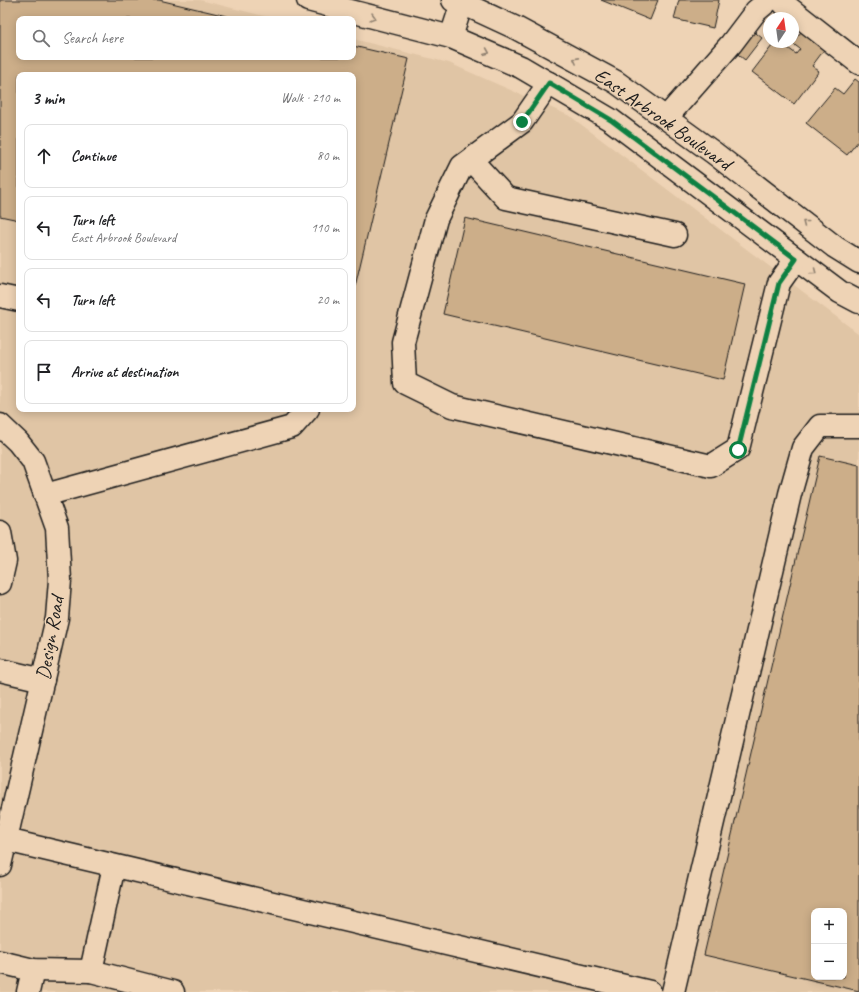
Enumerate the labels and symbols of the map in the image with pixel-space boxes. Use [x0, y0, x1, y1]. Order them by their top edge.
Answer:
one-way arrow [369, 12, 376, 21]
north arrow [763, 12, 799, 48]
one-way arrow [483, 48, 490, 56]
one-way arrow [572, 58, 580, 65]
street label: East Arbrook Boulevard [590, 62, 739, 177]
route end [513, 113, 531, 131]
one-way arrow [802, 220, 809, 227]
one-way arrow [810, 268, 817, 275]
route start [729, 441, 747, 459]
street label: Design Road [30, 591, 70, 682]

